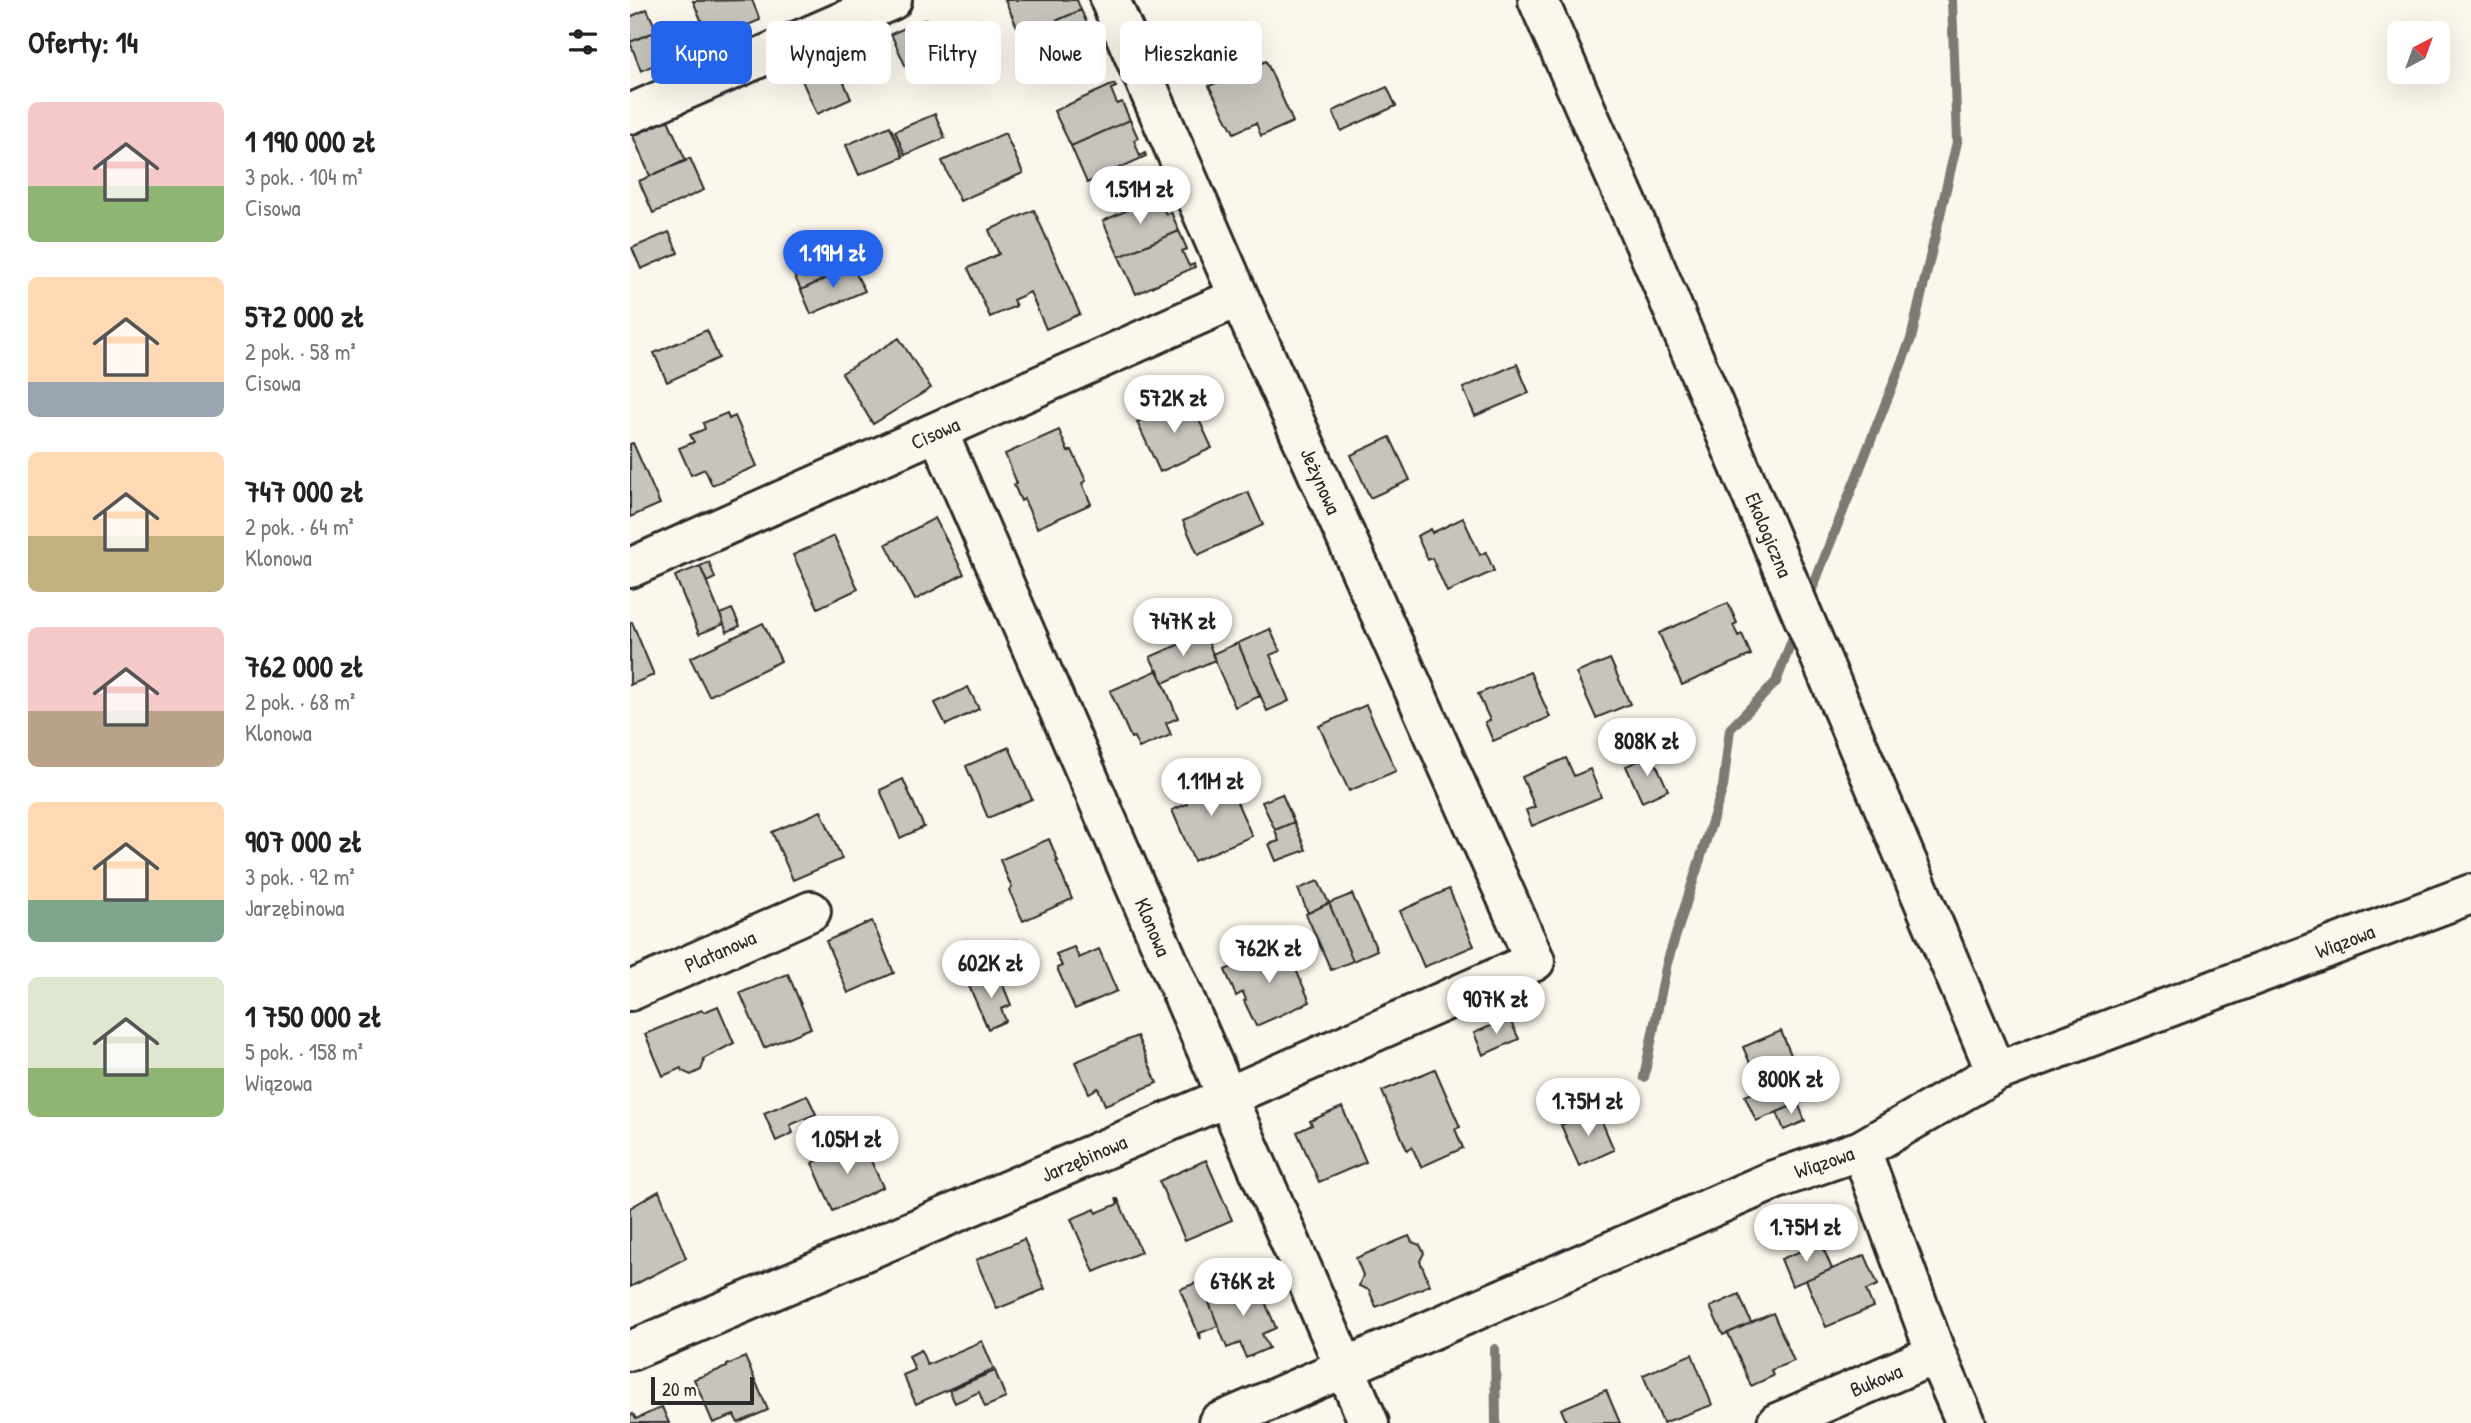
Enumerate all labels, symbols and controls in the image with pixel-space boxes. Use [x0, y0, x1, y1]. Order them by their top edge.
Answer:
chip: Kupno [651, 21, 752, 84]
chip: Wynajem [766, 21, 891, 84]
chip: Filtry [905, 21, 1001, 84]
chip: Nowe [1015, 21, 1106, 84]
chip: Mieszkanie [1120, 21, 1262, 84]
north arrow [2387, 21, 2450, 84]
map controls [2387, 21, 2450, 84]
text: Oferty: 14 [28, 22, 138, 62]
icon: filters [564, 23, 602, 61]
text: 1 190 000 zł [245, 121, 377, 161]
icon: home [84, 130, 168, 214]
text: 3 pok. · 104 m² [245, 161, 363, 192]
pin: 1.51M zł [1068, 166, 1212, 226]
text: 1.51M zł [1106, 173, 1174, 204]
text: Cisowa [245, 192, 301, 223]
pin: 1.19M zł [761, 230, 905, 290]
text: 1.19M zł [799, 237, 867, 268]
text: 572 000 zł [245, 296, 365, 336]
icon: home [84, 305, 168, 389]
text: 2 pok. · 58 m² [245, 336, 356, 367]
text: Cisowa [245, 367, 301, 398]
pin: 572K zł [1109, 376, 1239, 435]
text: 572K zł [1140, 382, 1208, 413]
street label: Cisowa [906, 409, 964, 457]
street label: Jeżynowa [1294, 443, 1348, 519]
text: 747 000 zł [245, 471, 364, 511]
icon: home [84, 480, 168, 564]
street label: Ekologiczna [1738, 488, 1800, 582]
text: 2 pok. · 64 m² [245, 511, 354, 542]
text: Klonowa [245, 542, 312, 573]
pin: 747K zł [1118, 598, 1248, 658]
text: 747K zł [1149, 605, 1217, 636]
text: 762 000 zł [245, 646, 364, 686]
icon: home [84, 655, 168, 739]
text: 2 pok. · 68 m² [245, 686, 355, 717]
text: Klonowa [245, 717, 312, 748]
pin: 808K zł [1582, 718, 1712, 778]
text: 808K zł [1614, 725, 1680, 756]
pin: 1.11M zł [1139, 758, 1283, 818]
text: 1.11M zł [1177, 765, 1245, 796]
text: 907 000 zł [245, 821, 363, 861]
icon: home [84, 830, 168, 914]
text: 3 pok. · 92 m² [245, 861, 355, 892]
text: Jarzębinowa [245, 892, 344, 923]
street label: Klonowa [1128, 893, 1178, 961]
street label: Wiązowa [2311, 916, 2379, 966]
street label: Platanowa [680, 922, 760, 980]
pin: 762K zł [1204, 926, 1334, 985]
text: 762K zł [1235, 932, 1303, 963]
pin: 602K zł [926, 940, 1056, 1000]
text: 602K zł [958, 947, 1024, 978]
pin: 907K zł [1431, 976, 1561, 1036]
text: 907K zł [1463, 983, 1529, 1014]
text: 1 750 000 zł [245, 996, 382, 1036]
icon: home [84, 1005, 168, 1089]
text: 5 pok. · 158 m² [245, 1036, 363, 1067]
pin: 800K zł [1726, 1056, 1856, 1116]
text: 800K zł [1758, 1063, 1824, 1094]
text: Wiązowa [245, 1067, 312, 1098]
pin: 1.75M zł [1516, 1078, 1660, 1138]
text: 1.75M zł [1552, 1085, 1624, 1116]
pin: 1.05M zł [775, 1116, 919, 1176]
text: 1.05M zł [812, 1123, 882, 1154]
street label: Jarzębinowa [1037, 1127, 1131, 1189]
street label: Wiązowa [1790, 1138, 1858, 1186]
pin: 1.75M zł [1734, 1204, 1878, 1264]
text: 1.75M zł [1770, 1211, 1842, 1242]
pin: 676K zł [1178, 1258, 1308, 1318]
text: 676K zł [1210, 1265, 1276, 1296]
street label: Bukowa [1845, 1356, 1907, 1404]
scale bar [651, 1374, 754, 1406]
text: 20 m [662, 1376, 697, 1402]

